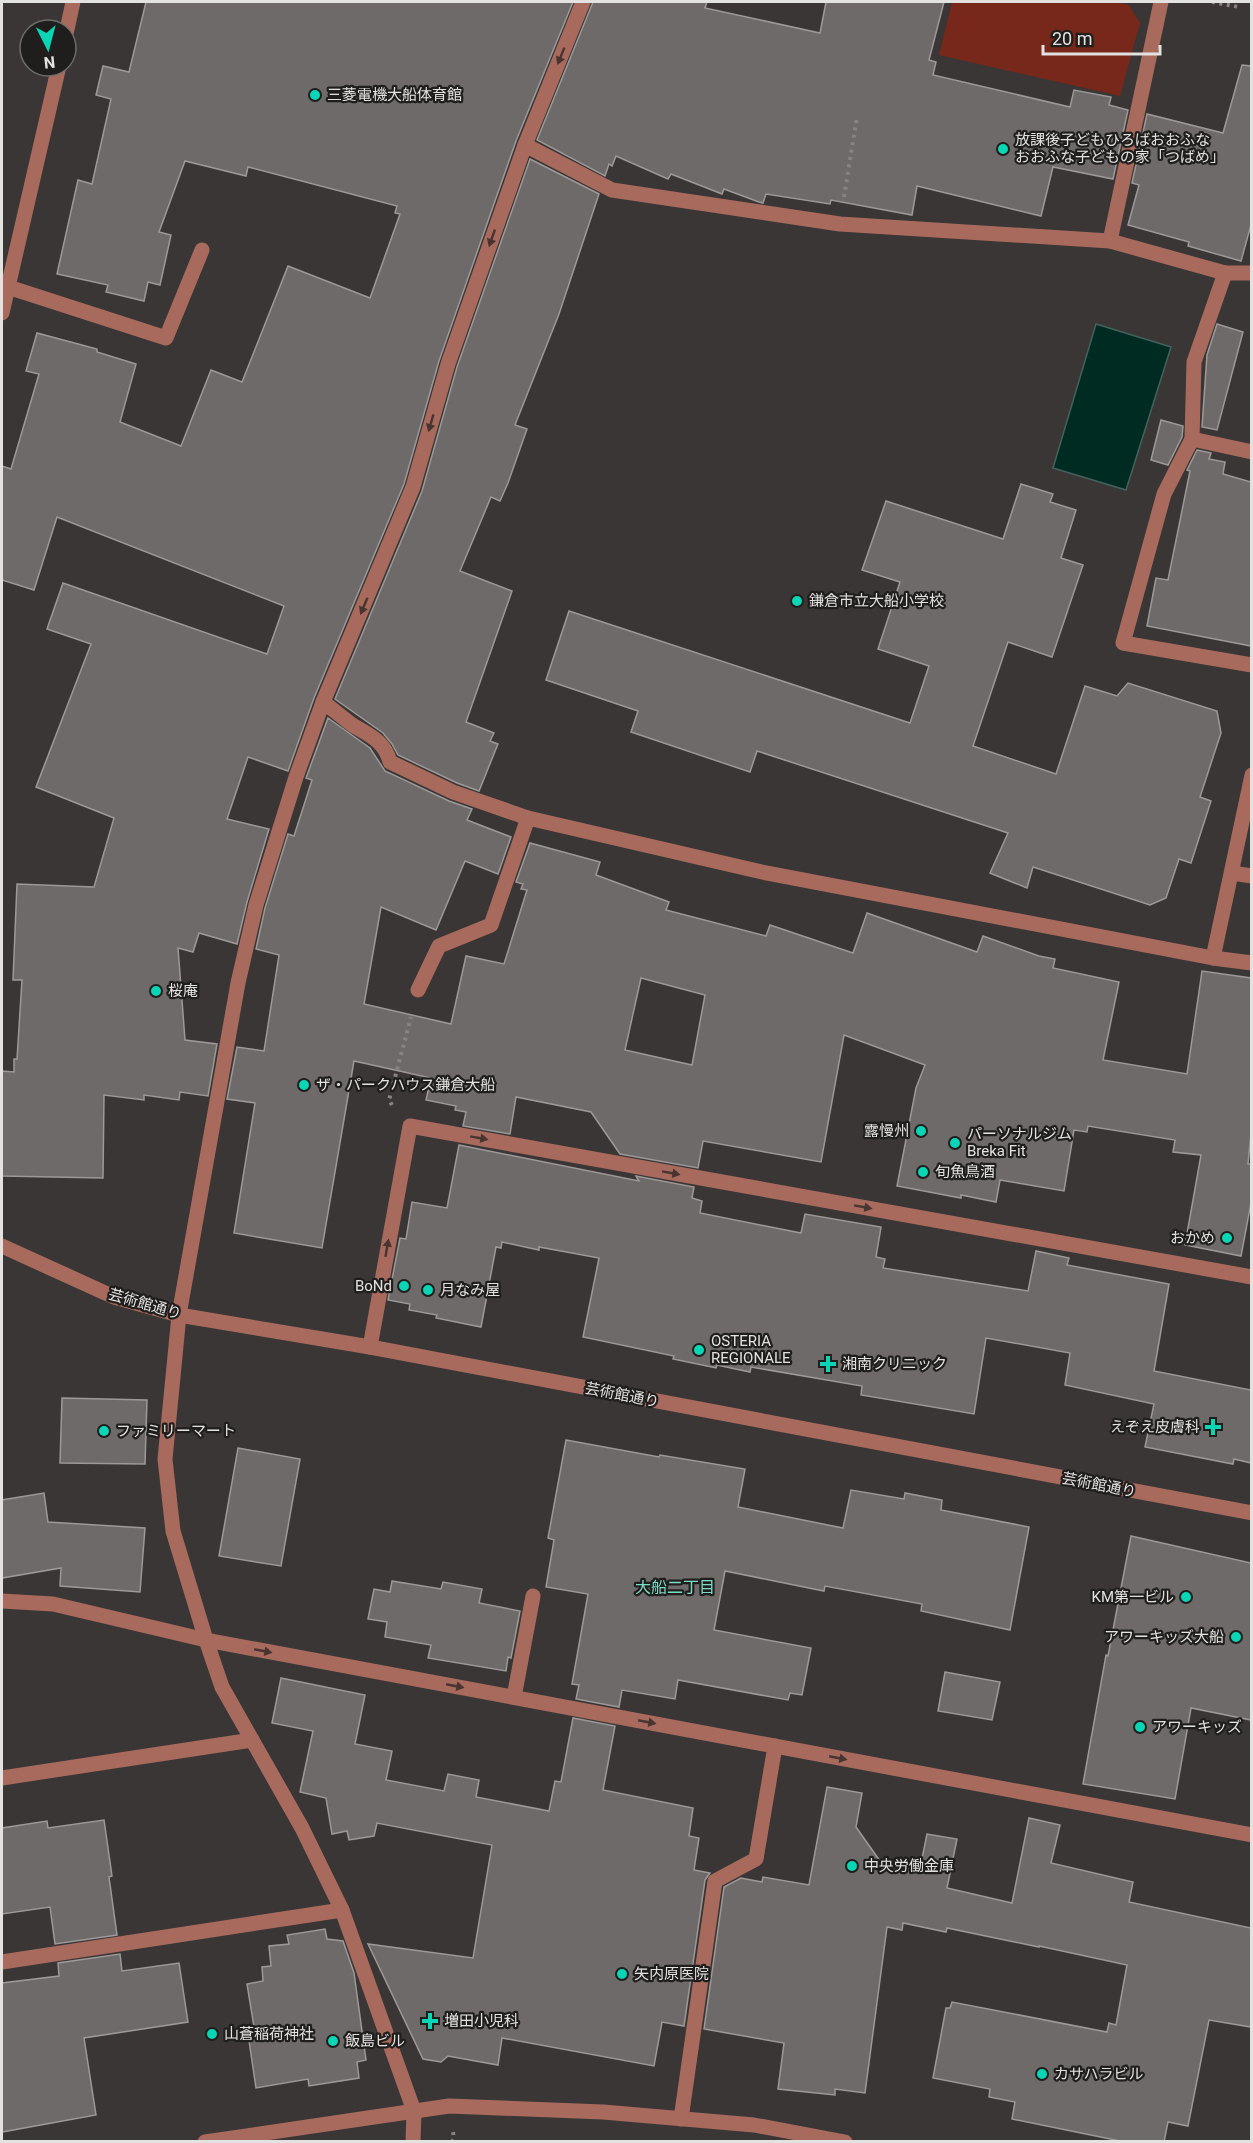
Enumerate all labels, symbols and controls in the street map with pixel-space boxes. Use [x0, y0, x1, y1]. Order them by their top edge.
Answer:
north arrow [18, 18, 78, 78]
scale bar [1043, 18, 1160, 56]
text: 20 m [1052, 28, 1092, 49]
one-way arrow [556, 47, 566, 65]
text: N [43, 52, 56, 72]
place label: 三菱電機大船体育館 [327, 86, 462, 104]
marker: 三菱電機大船体育館 [308, 88, 322, 102]
place label: 放課後子どもひろばおおふな おおふな子どもの家「つばめ」 [1015, 131, 1225, 166]
marker: 放課後子どもひろばおおふな おおふな子どもの家「つばめ」 [996, 142, 1010, 156]
one-way arrow [487, 229, 497, 247]
one-way arrow [426, 414, 435, 432]
place label: 鎌倉市立大船小学校 [809, 592, 944, 610]
marker: 鎌倉市立大船小学校 [790, 594, 804, 608]
one-way arrow [359, 597, 369, 615]
place label: 桜庵 [168, 982, 198, 1000]
marker: 桜庵 [149, 984, 163, 998]
place label: ザ・パークハウス鎌倉大船 [316, 1076, 495, 1094]
marker: ザ・パークハウス鎌倉大船 [297, 1078, 311, 1092]
place label: 露慢州 [864, 1122, 909, 1140]
marker: 露慢州 [914, 1124, 928, 1138]
place label: パーソナルジム Breka Fit [967, 1125, 1072, 1160]
one-way arrow [470, 1134, 489, 1143]
marker: パーソナルジム Breka Fit [948, 1136, 962, 1150]
place label: 旬魚鳥酒 [935, 1163, 995, 1181]
marker: 旬魚鳥酒 [916, 1165, 930, 1179]
one-way arrow [662, 1169, 681, 1178]
one-way arrow [854, 1203, 873, 1212]
place label: おかめ [1170, 1229, 1215, 1247]
marker: おかめ [1220, 1231, 1234, 1245]
one-way arrow [383, 1239, 392, 1258]
place label: BoNd [355, 1277, 392, 1295]
marker: BoNd [397, 1279, 411, 1293]
place label: 月なみ屋 [440, 1281, 500, 1299]
marker: 月なみ屋 [421, 1283, 435, 1297]
street label: 芸術館通り [106, 1285, 184, 1323]
place label: OSTERIA REGIONALE [711, 1332, 791, 1367]
marker: OSTERIA REGIONALE [692, 1343, 706, 1357]
marker: 湘南クリニック [819, 1355, 837, 1373]
place label: 湘南クリニック [842, 1355, 947, 1373]
street label: 芸術館通り [583, 1379, 661, 1411]
place label: えぞえ皮膚科 [1110, 1418, 1200, 1436]
marker: えぞえ皮膚科 [1204, 1418, 1222, 1436]
place label: ファミリーマート [116, 1422, 236, 1440]
marker: ファミリーマート [97, 1424, 111, 1438]
street label: 芸術館通り [1060, 1469, 1138, 1501]
district label: 大船二丁目 [635, 1578, 715, 1597]
place label: KM第一ビル [1091, 1588, 1174, 1606]
marker: KM第一ビル [1179, 1590, 1193, 1604]
place label: アワーキッズ大船 [1104, 1628, 1224, 1646]
marker: アワーキッズ大船 [1229, 1630, 1243, 1644]
one-way arrow [254, 1647, 273, 1656]
one-way arrow [446, 1682, 465, 1691]
one-way arrow [637, 1718, 656, 1727]
place label: アワーキッズ [1152, 1718, 1242, 1736]
marker: アワーキッズ [1133, 1720, 1147, 1734]
one-way arrow [829, 1754, 848, 1763]
place label: 中央労働金庫 [864, 1857, 954, 1875]
marker: 中央労働金庫 [845, 1859, 859, 1873]
place label: 矢内原医院 [634, 1965, 709, 1983]
marker: 矢内原医院 [615, 1967, 629, 1981]
marker: 増田小児科 [421, 2012, 439, 2030]
place label: 増田小児科 [444, 2012, 519, 2030]
place label: 山蒼稲荷神社 [224, 2025, 314, 2043]
marker: 山蒼稲荷神社 [205, 2027, 219, 2041]
place label: 飯島ビル [345, 2032, 405, 2050]
marker: 飯島ビル [326, 2034, 340, 2048]
place label: カサハラビル [1054, 2065, 1143, 2083]
marker: カサハラビル [1035, 2067, 1049, 2081]

